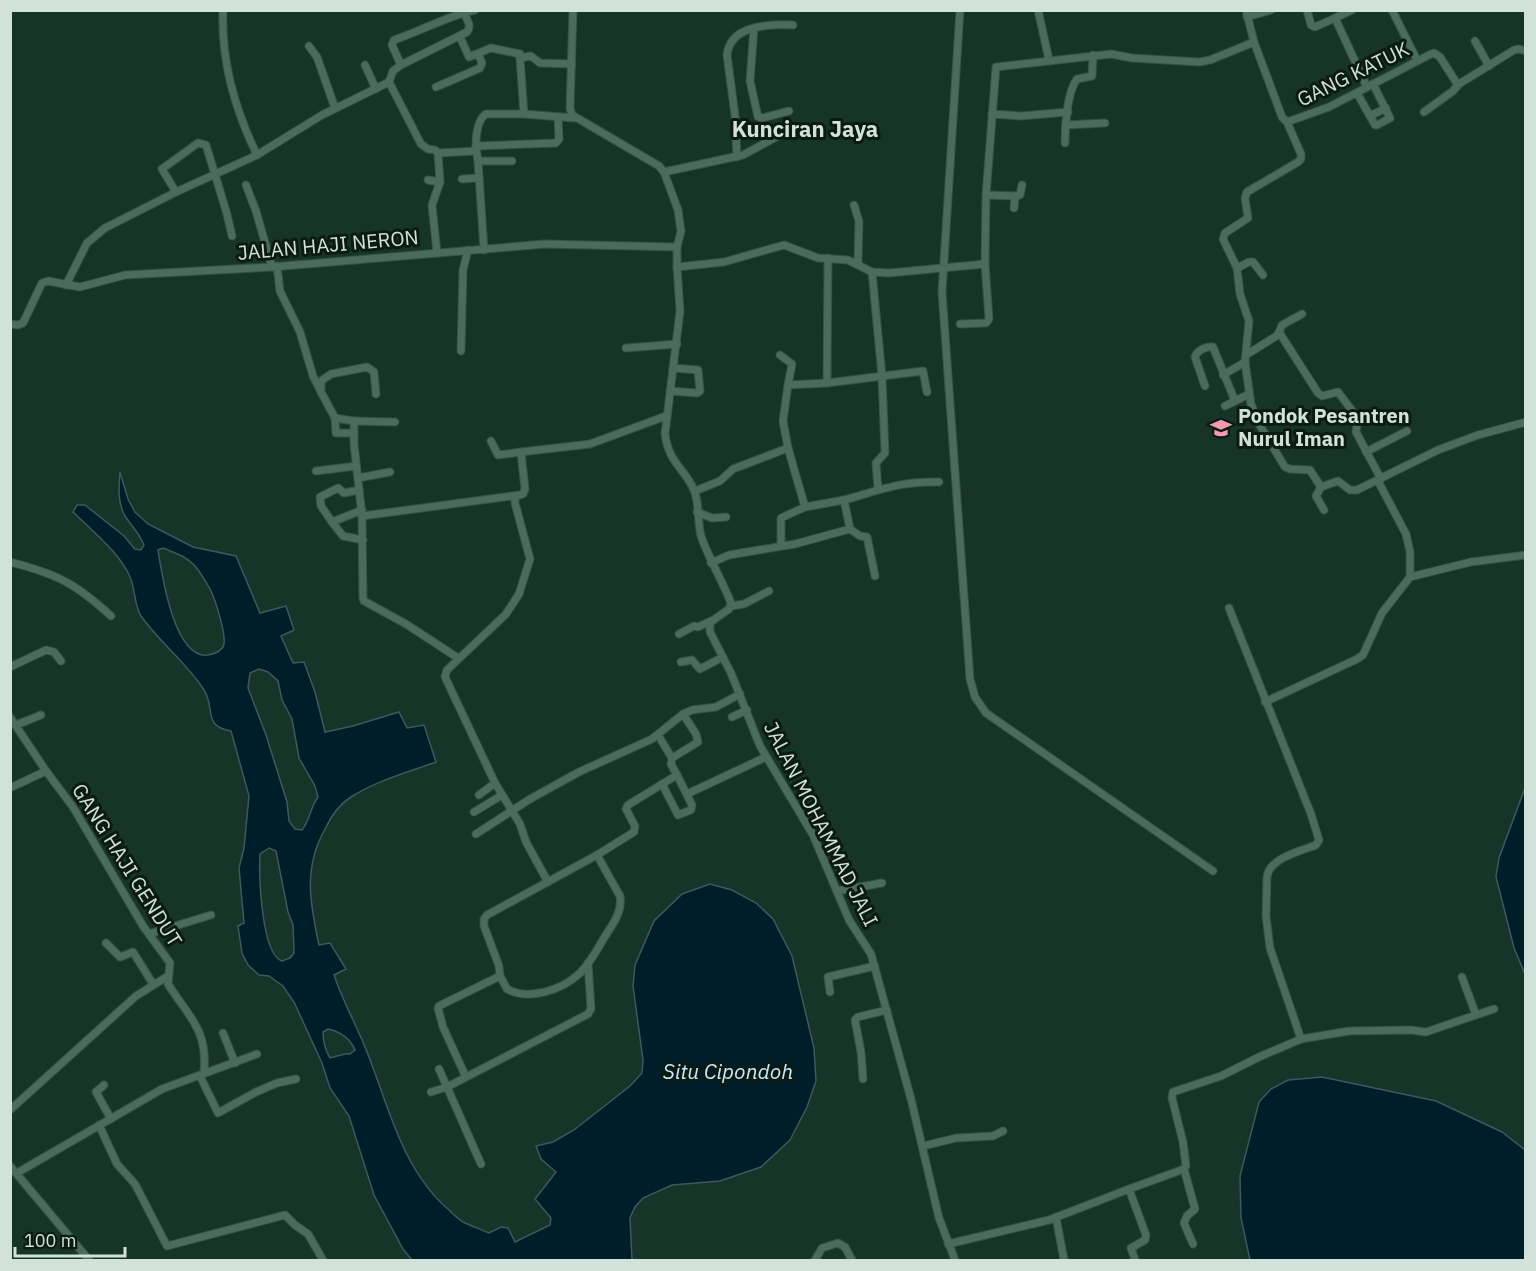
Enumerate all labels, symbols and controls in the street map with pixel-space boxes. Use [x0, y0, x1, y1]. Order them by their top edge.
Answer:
street label: GANG KATUK [1292, 35, 1414, 112]
district label: Kunciran Jaya [732, 114, 878, 143]
street label: JALAN HAJI NERON [236, 223, 420, 266]
place label: Pondok Pesantren Nurul Iman [1238, 402, 1410, 452]
school or university icon: Pondok Pesantren Nurul Iman [1209, 416, 1233, 440]
street label: JALAN MOHAMMAD JALI [758, 717, 885, 931]
street label: GANG HAJI GENDUT [66, 778, 189, 951]
water label: Situ Cipondoh [663, 1057, 793, 1085]
scale bar [15, 1220, 124, 1258]
text: 100 m [24, 1229, 76, 1252]

